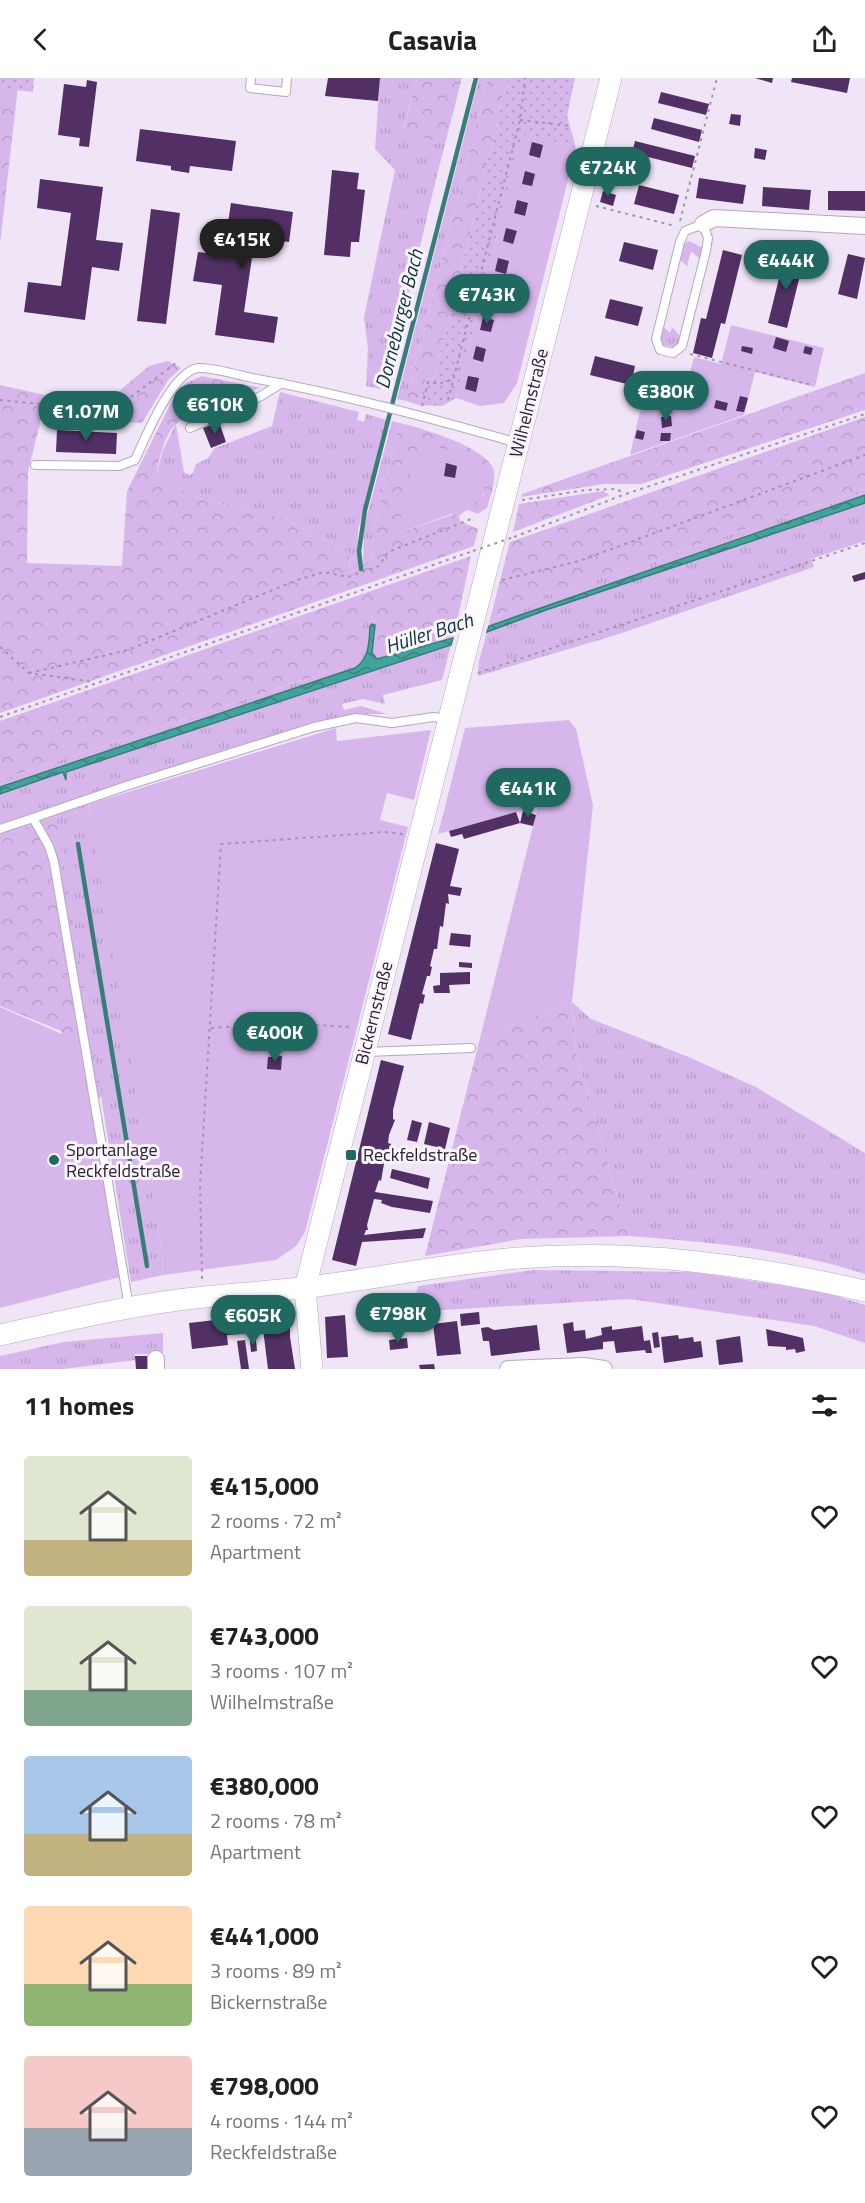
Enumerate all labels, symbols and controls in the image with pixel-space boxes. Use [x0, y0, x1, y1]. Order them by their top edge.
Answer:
text: Casavia [388, 19, 477, 60]
icon: back [24, 23, 57, 56]
icon: share [808, 23, 841, 56]
pin: €724K [566, 147, 650, 198]
text: €724K [580, 151, 636, 182]
pin: €415K [200, 219, 284, 270]
text: €415K [214, 223, 270, 254]
pin: €444K [744, 240, 828, 291]
text: €444K [758, 244, 814, 275]
water label: Dorneburger Bach [366, 245, 431, 392]
pin: €743K [445, 274, 529, 325]
text: €743K [459, 278, 515, 309]
street label: Wilhelmstraße [502, 346, 555, 460]
pin: €380K [624, 371, 708, 422]
text: €380K [638, 375, 694, 406]
pin: €610K [173, 384, 257, 435]
text: €610K [187, 388, 243, 419]
pin: €1.07M [37, 391, 135, 442]
text: €1.07M [52, 395, 120, 426]
water label: Hüller Bach [381, 603, 478, 661]
pin: €441K [486, 768, 570, 819]
text: €441K [500, 772, 556, 803]
street label: Bickernstraße [348, 958, 399, 1067]
pin: €400K [233, 1012, 317, 1063]
text: €400K [247, 1016, 303, 1047]
place label: Sportanlage Reckfeldstraße [66, 1136, 180, 1184]
place label: Reckfeldstraße [363, 1141, 477, 1168]
marker: Reckfeldstraße [344, 1148, 358, 1162]
marker: Sportanlage Reckfeldstraße [47, 1153, 61, 1167]
pin: €798K [356, 1293, 440, 1344]
pin: €605K [211, 1295, 295, 1346]
text: €798K [370, 1297, 426, 1328]
text: €605K [225, 1299, 281, 1330]
text: 11 homes [24, 1386, 134, 1425]
icon: filters [808, 1389, 841, 1422]
text: €415,000 [210, 1466, 319, 1505]
icon: home [72, 1480, 144, 1552]
icon: heart [808, 1500, 841, 1533]
text: 2 rooms · 72 m² [210, 1505, 342, 1536]
text: Apartment [210, 1536, 301, 1567]
text: €743,000 [210, 1616, 319, 1655]
icon: home [72, 1630, 144, 1702]
icon: heart [808, 1650, 841, 1683]
text: 3 rooms · 107 m² [210, 1655, 353, 1686]
text: Wilhelmstraße [210, 1686, 334, 1717]
text: €380,000 [210, 1766, 319, 1805]
icon: home [72, 1780, 144, 1852]
icon: heart [808, 1800, 841, 1833]
text: 2 rooms · 78 m² [210, 1805, 342, 1836]
text: Apartment [210, 1836, 301, 1867]
text: €441,000 [210, 1916, 319, 1955]
icon: home [72, 1930, 144, 2002]
icon: heart [808, 1950, 841, 1983]
text: 3 rooms · 89 m² [210, 1955, 342, 1986]
text: Bickernstraße [210, 1986, 327, 2017]
text: €798,000 [210, 2066, 319, 2105]
icon: home [72, 2080, 144, 2152]
icon: heart [808, 2100, 841, 2133]
text: 4 rooms · 144 m² [210, 2105, 353, 2136]
text: Reckfeldstraße [210, 2136, 337, 2167]

